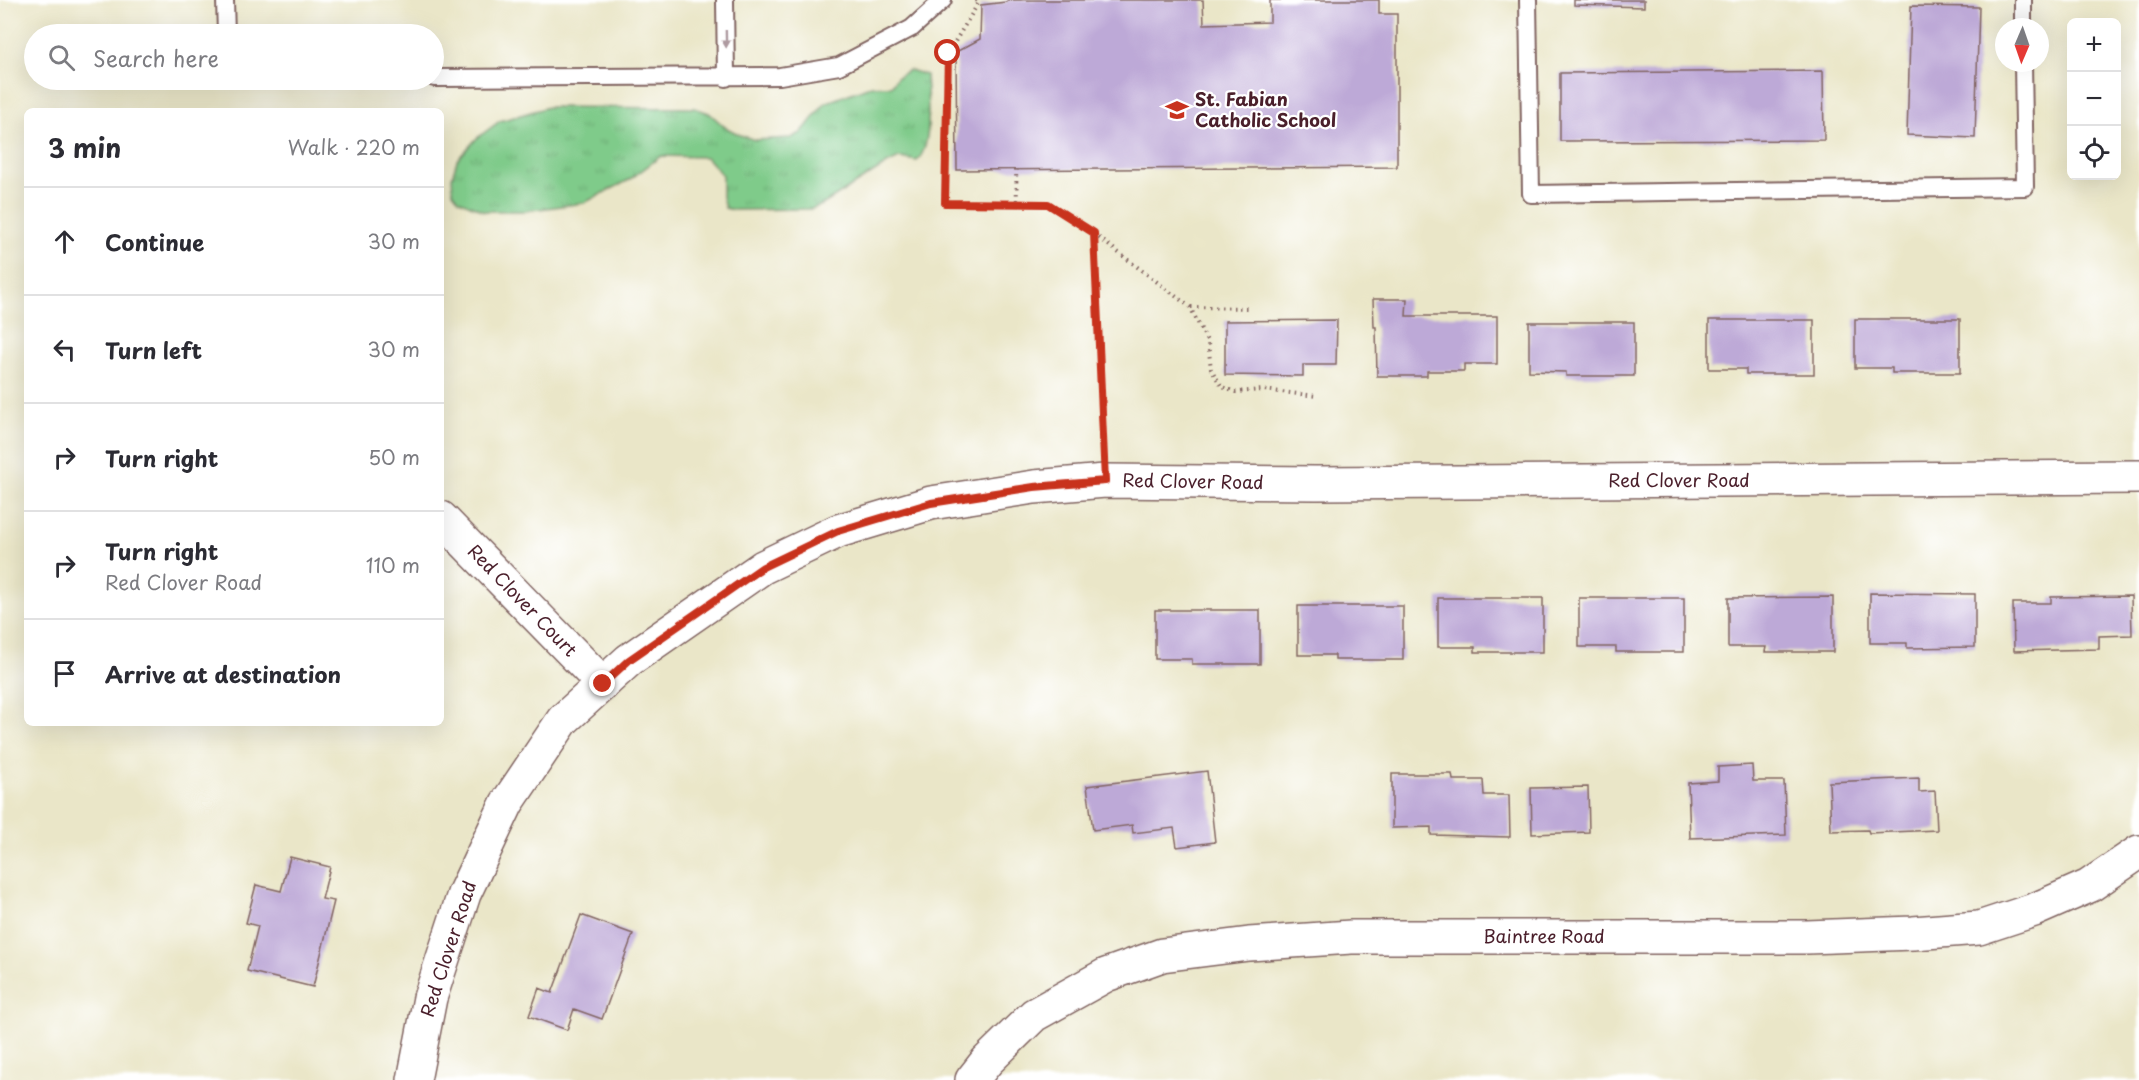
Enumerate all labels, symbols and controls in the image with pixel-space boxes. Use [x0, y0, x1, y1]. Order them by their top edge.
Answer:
north arrow [1995, 18, 2049, 72]
map controls [2067, 18, 2121, 180]
button: + [2067, 18, 2121, 72]
search box [24, 24, 444, 90]
one-way arrow [721, 29, 731, 48]
route start [934, 39, 960, 65]
icon: search [45, 41, 78, 74]
text: Search here [93, 41, 219, 74]
button: − [2067, 72, 2121, 126]
place label: St. Fabian Catholic School [1195, 85, 1336, 133]
school or university icon: St. Fabian Catholic School [1164, 97, 1190, 123]
button: locate [2067, 126, 2121, 180]
text: 3 min [48, 128, 121, 167]
text: Walk · 220 m [288, 132, 420, 162]
icon: ahead [48, 225, 81, 258]
text: Continue [105, 225, 204, 258]
text: 30 m [367, 226, 420, 256]
icon: left [48, 333, 81, 366]
text: Turn left [105, 333, 202, 366]
text: 30 m [367, 334, 420, 364]
icon: right [48, 441, 81, 474]
text: Turn right [105, 441, 218, 474]
text: 50 m [368, 442, 420, 472]
street label: Red Clover Road [1122, 466, 1264, 495]
street label: Red Clover Road [1608, 466, 1750, 493]
text: Turn right [105, 534, 218, 567]
street label: Red Clover Court [462, 538, 584, 662]
icon: right [48, 549, 81, 582]
text: 110 m [366, 550, 420, 580]
text: Red Clover Road [105, 567, 262, 597]
icon: arrive [48, 657, 81, 690]
text: Arrive at destination [105, 657, 341, 690]
route end [589, 670, 615, 696]
street label: Red Clover Road [413, 877, 482, 1020]
street label: Baintree Road [1483, 922, 1605, 949]

